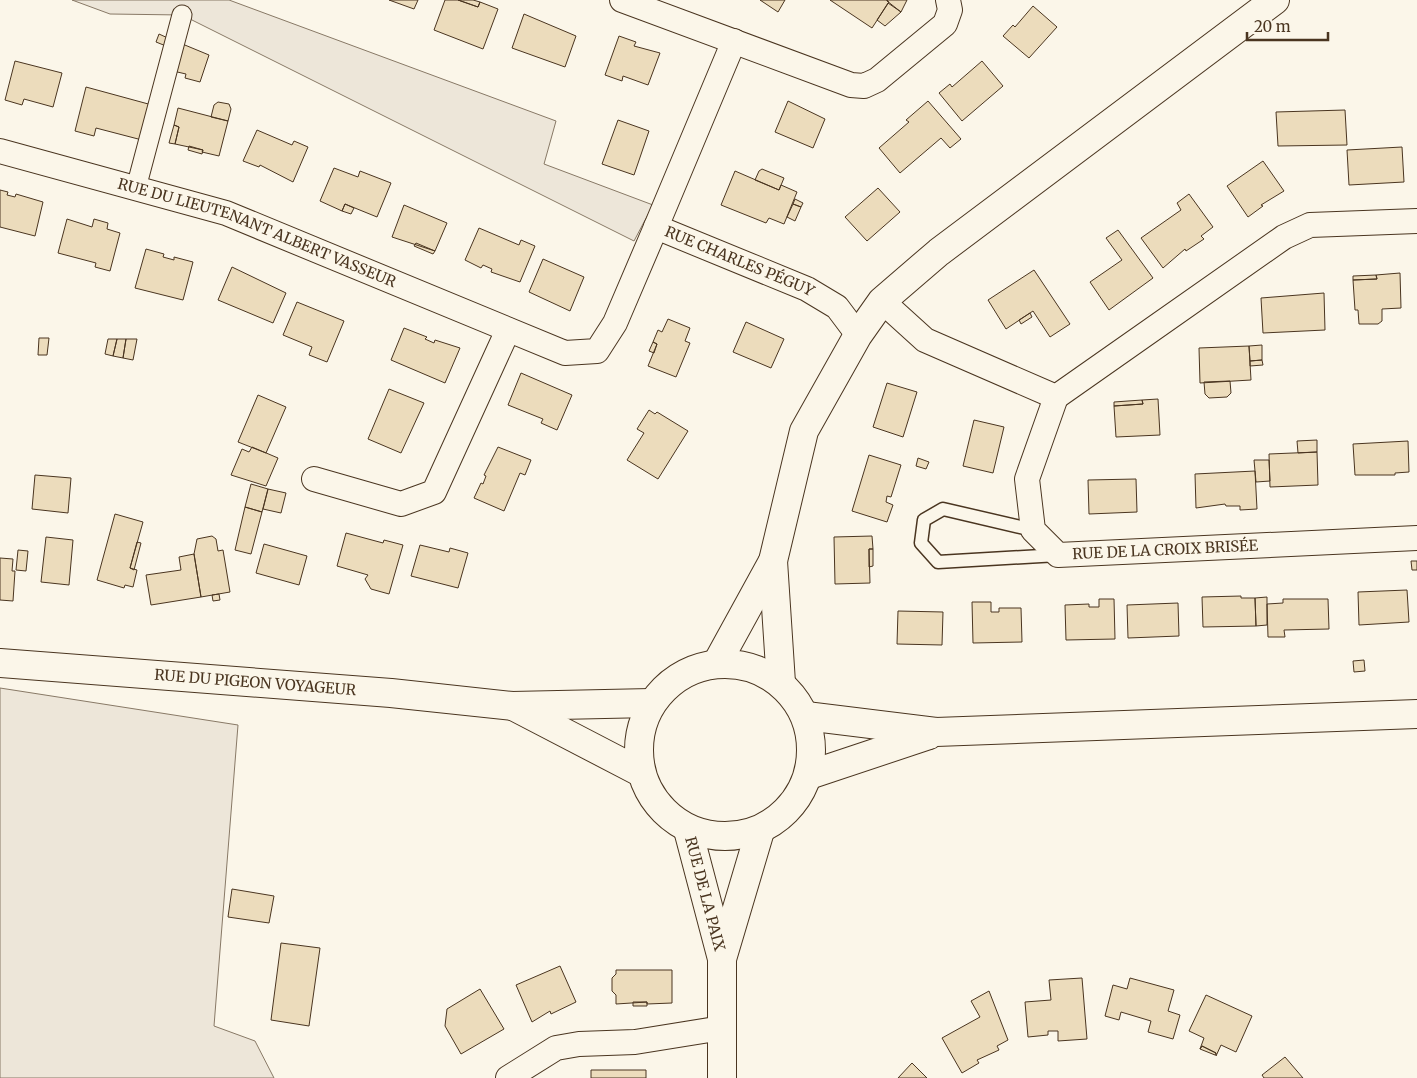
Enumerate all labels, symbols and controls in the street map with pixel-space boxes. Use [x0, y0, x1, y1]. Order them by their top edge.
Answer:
scale bar [1247, 10, 1328, 42]
text: 20 m [1254, 17, 1291, 36]
street label: RUE DU LIEUTENANT ALBERT VASSEUR [116, 174, 400, 291]
street label: RUE CHARLES PÉGUY [662, 222, 818, 300]
street label: RUE DE LA CROIX BRISÉE [1072, 535, 1259, 563]
street label: RUE DU PIGEON VOYAGEUR [154, 665, 357, 699]
street label: RUE DE LA PAIX [681, 834, 730, 953]

